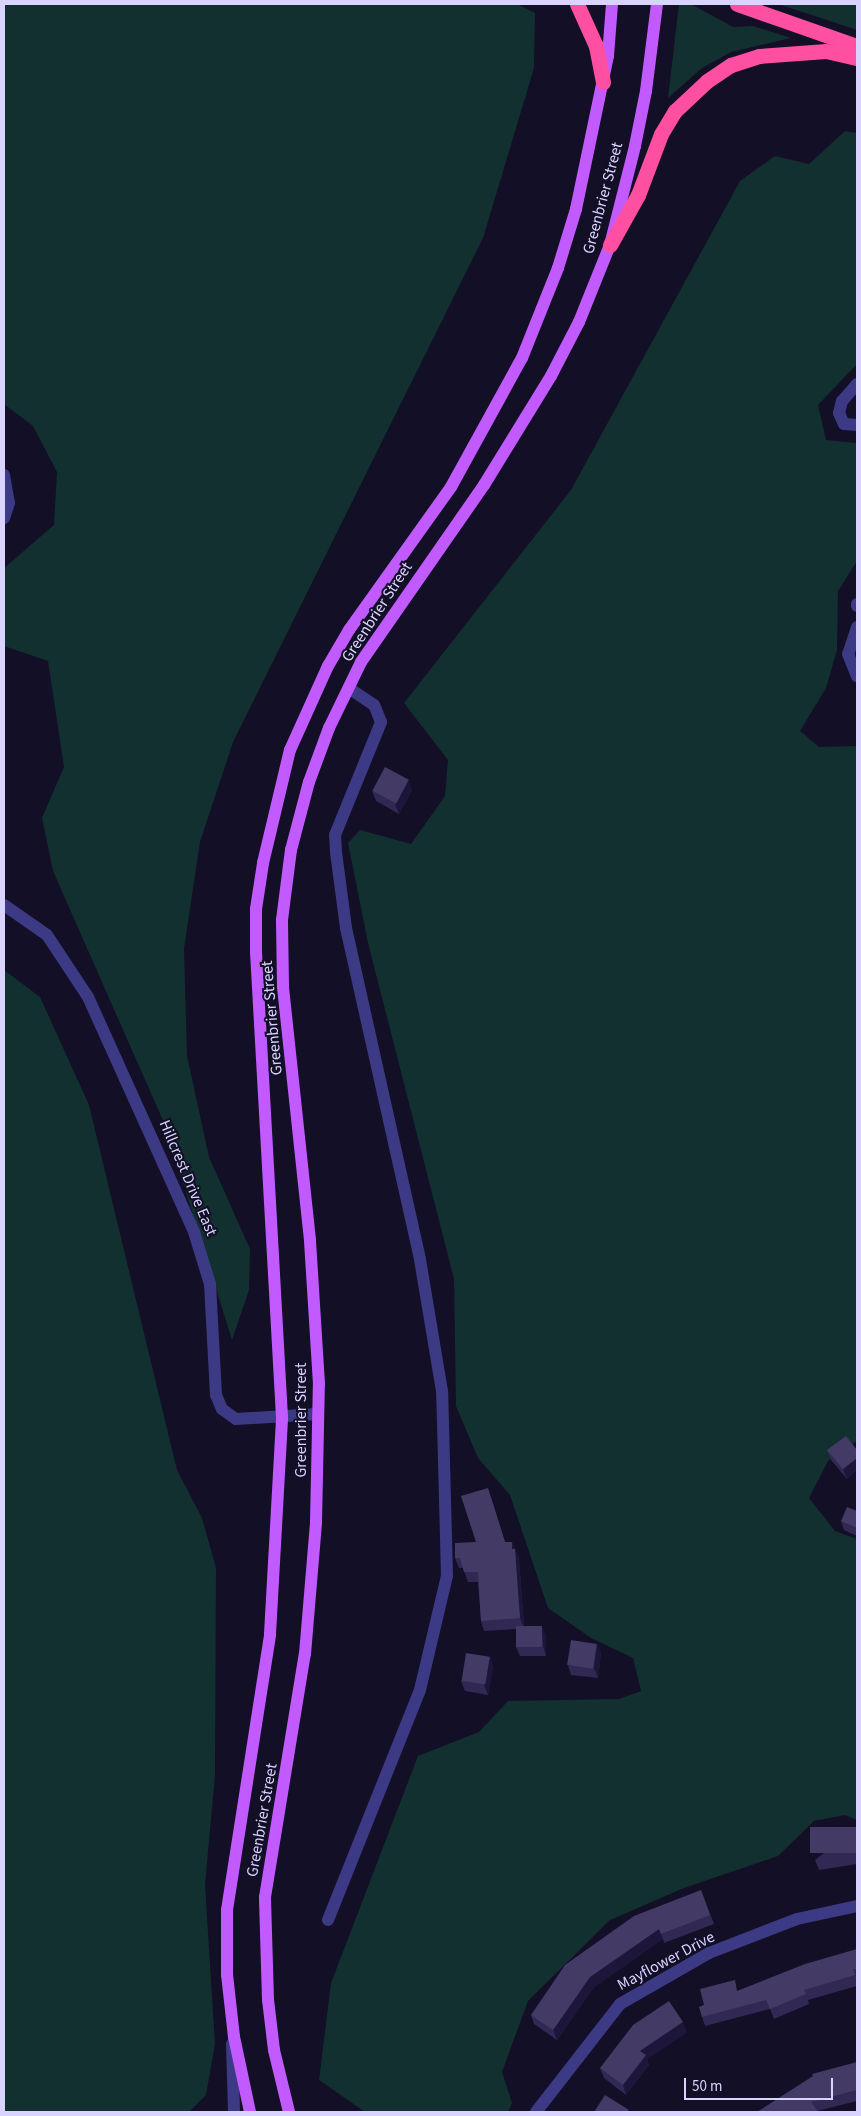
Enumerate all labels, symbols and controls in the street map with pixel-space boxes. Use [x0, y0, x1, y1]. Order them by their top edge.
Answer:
street label: Greenbrier Street [579, 140, 627, 256]
street label: Greenbrier Street [338, 559, 416, 665]
street label: Greenbrier Street [257, 960, 287, 1076]
street label: Hillcrest Drive East [155, 1117, 221, 1239]
street label: Greenbrier Street [291, 1363, 311, 1477]
street label: Greenbrier Street [243, 1762, 281, 1878]
street label: Mayflower Drive [614, 1927, 718, 1995]
scale bar [686, 2068, 835, 2100]
text: 50 m [692, 2076, 722, 2097]

